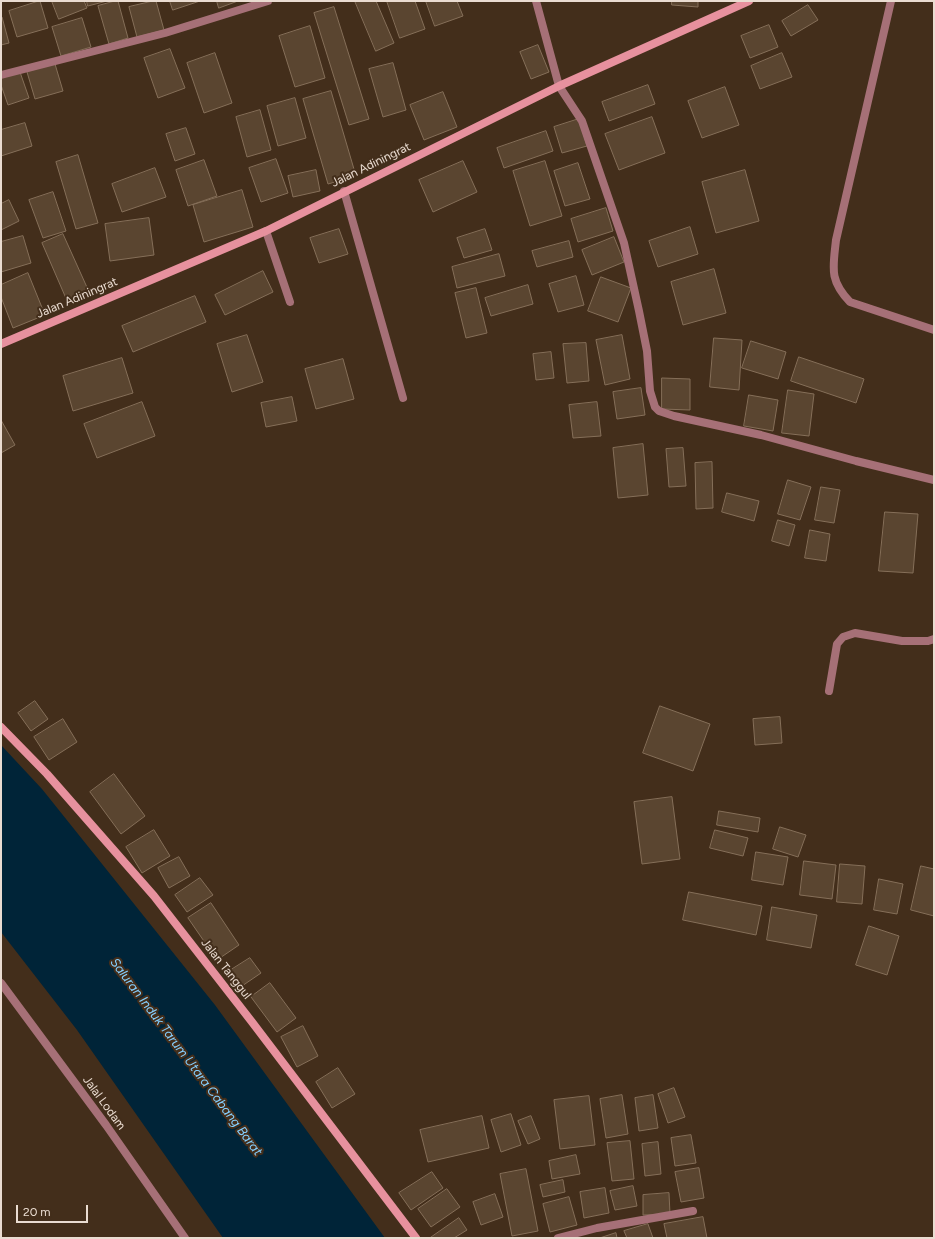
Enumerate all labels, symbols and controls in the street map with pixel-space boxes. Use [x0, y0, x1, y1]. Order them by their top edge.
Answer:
street label: Jalan Adiningrat [329, 140, 413, 190]
street label: Jalan Adiningrat [34, 274, 120, 322]
street label: Jalan Tanggul [198, 936, 254, 1002]
water label: Saluran Induk Tarum Utara Cabang Barat [106, 955, 266, 1159]
street label: Jalal Lodam [80, 1073, 128, 1133]
scale bar [18, 1197, 90, 1223]
text: 20 m [23, 1205, 51, 1219]

